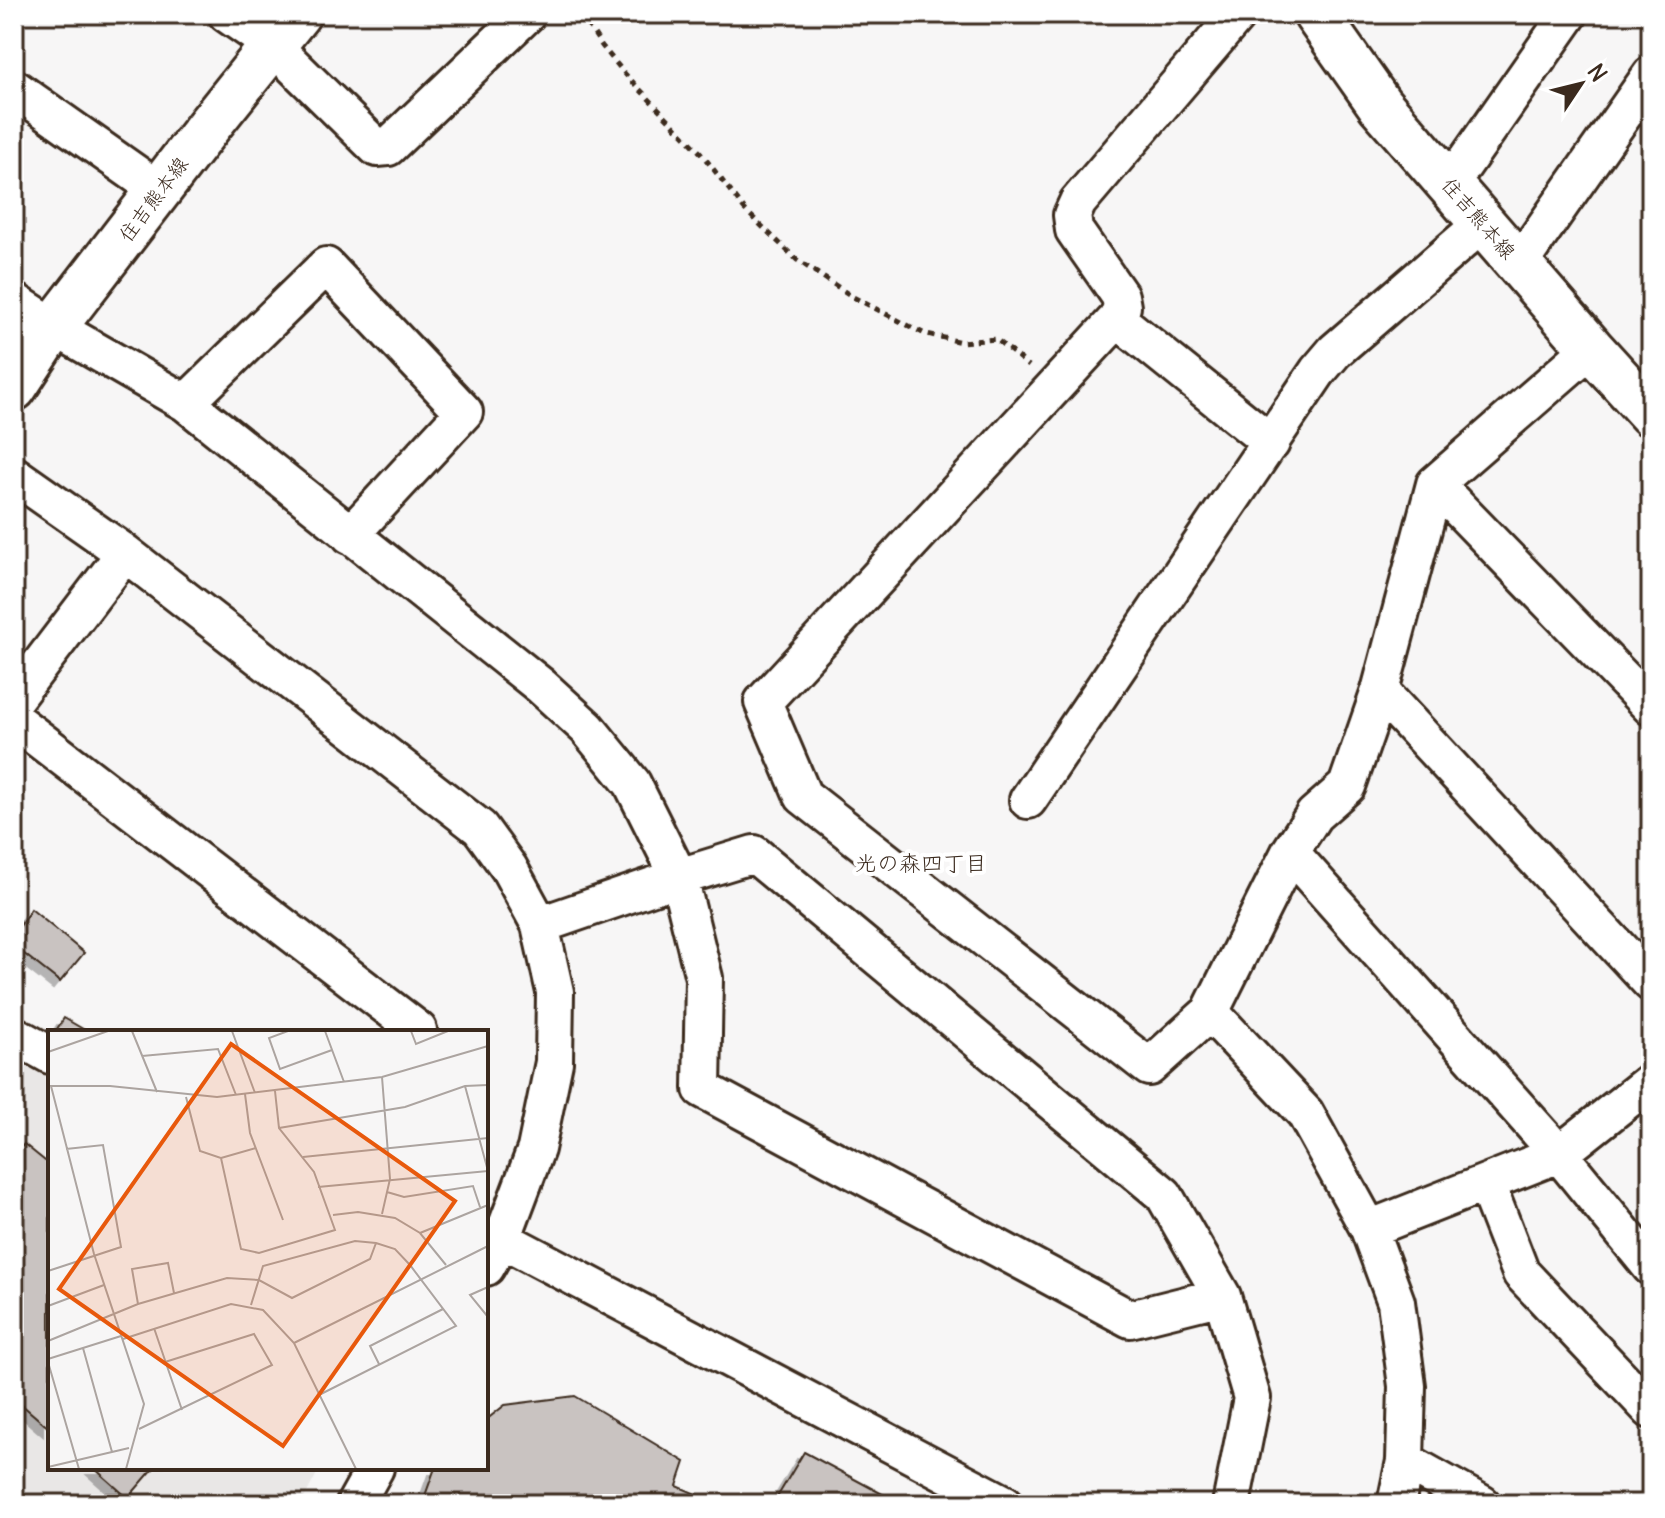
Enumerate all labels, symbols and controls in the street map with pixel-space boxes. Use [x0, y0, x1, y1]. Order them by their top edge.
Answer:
north arrow [1541, 44, 1621, 124]
text: N [1582, 58, 1613, 87]
street label: 住吉熊本線 [113, 152, 193, 246]
street label: 住吉熊本線 [1437, 172, 1521, 264]
district label: 光の森四丁目 [855, 849, 987, 877]
inset map [48, 1030, 488, 1470]

